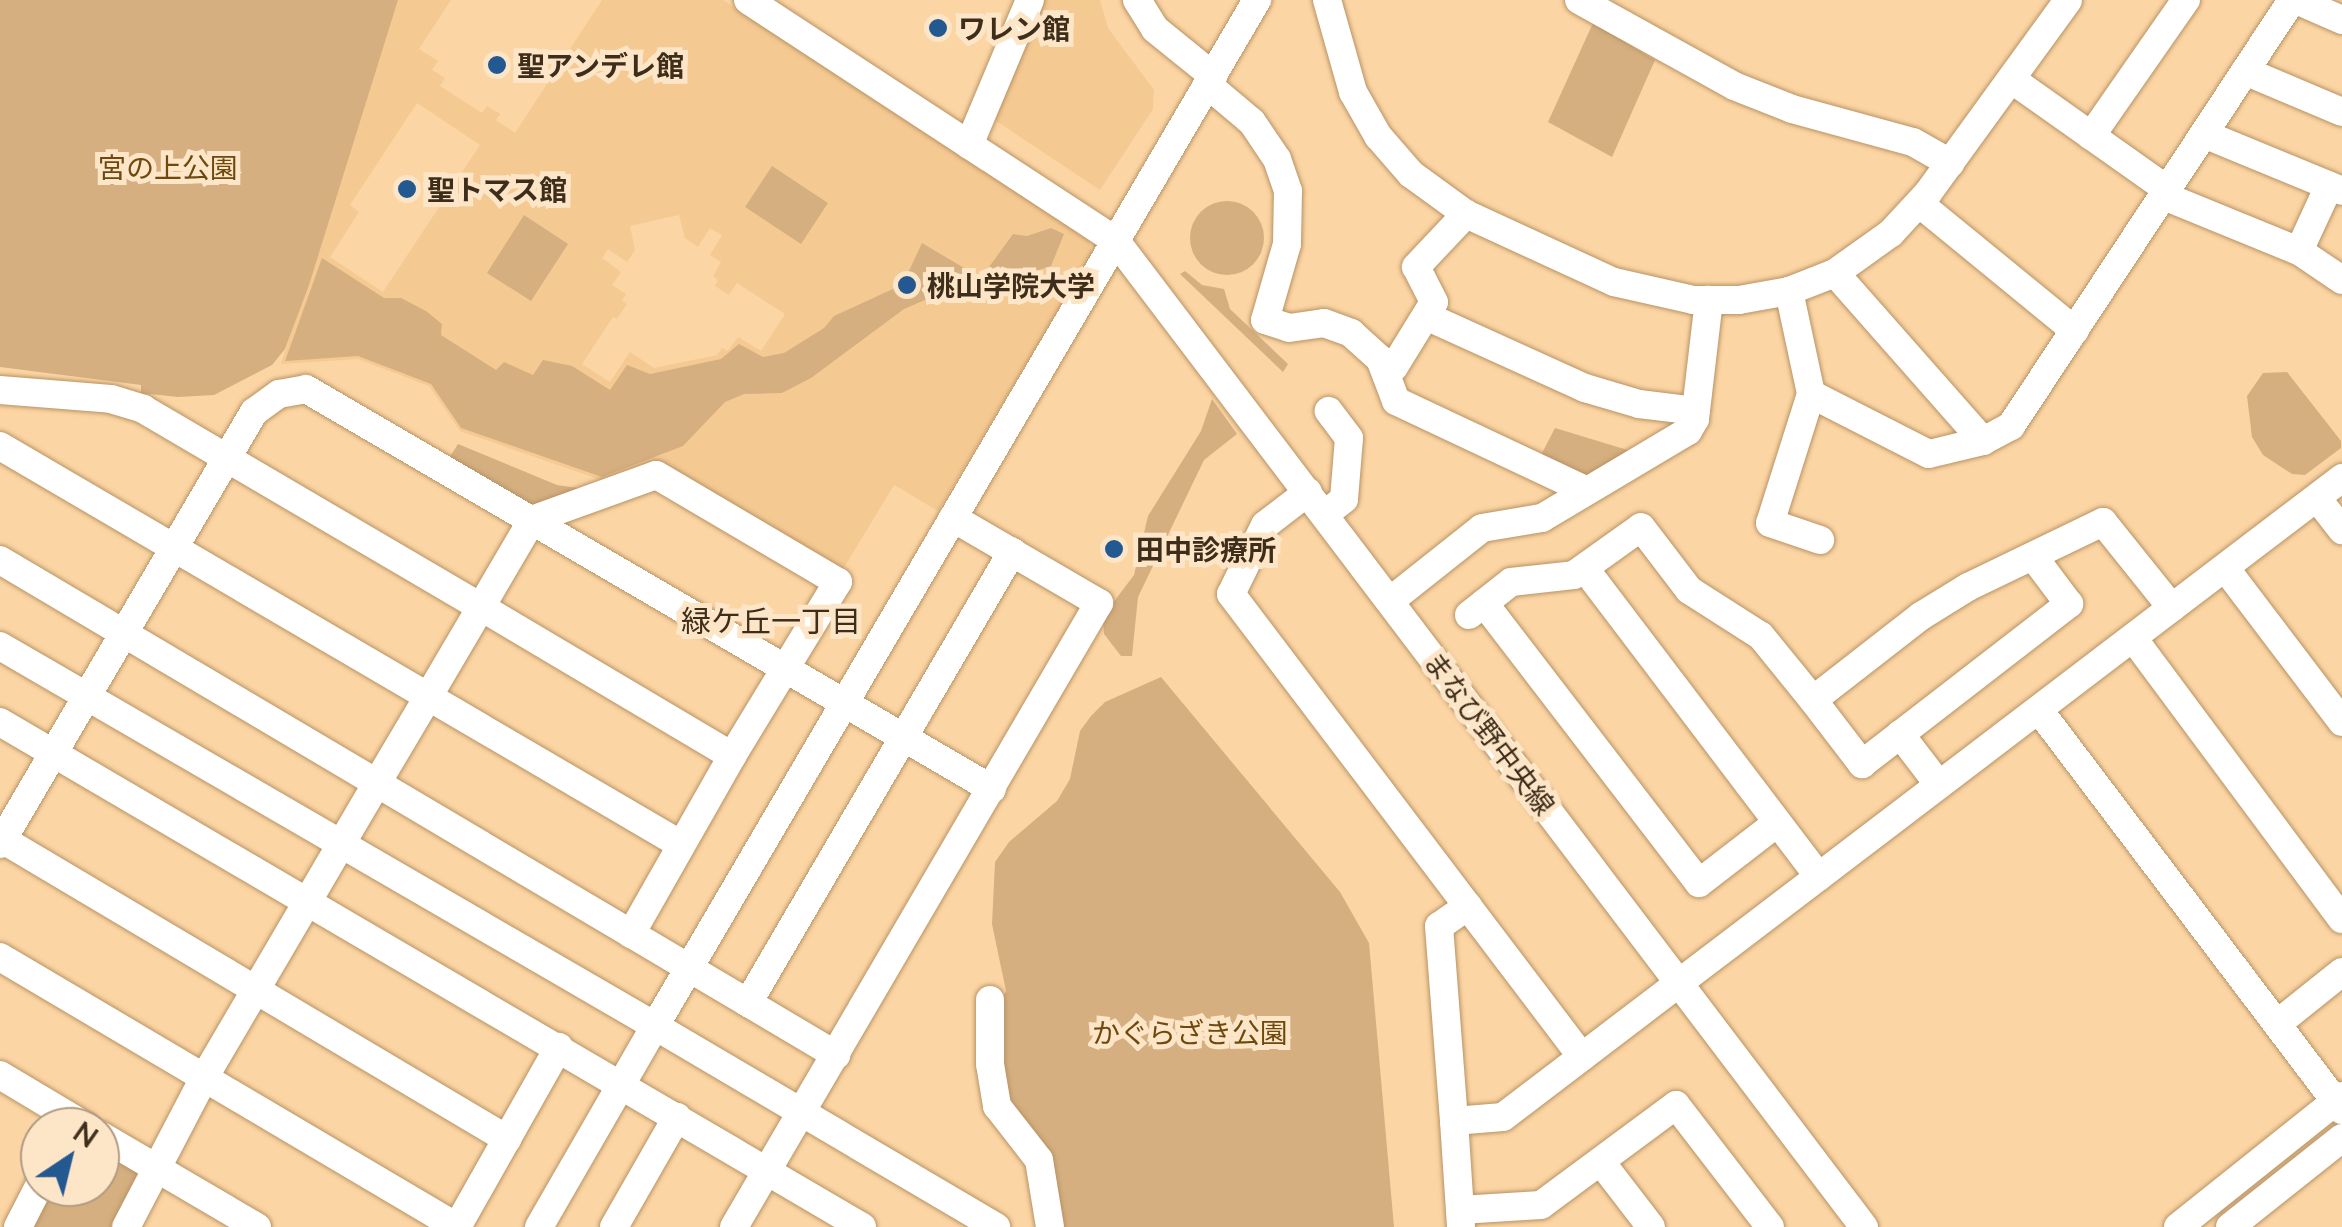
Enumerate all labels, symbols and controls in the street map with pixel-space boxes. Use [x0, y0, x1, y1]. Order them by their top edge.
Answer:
place label: ワレン館 [958, 11, 1070, 45]
marker: ワレン館 [927, 17, 949, 39]
place label: 聖アンデレ館 [517, 48, 685, 82]
marker: 聖アンデレ館 [486, 54, 508, 76]
park label: 宮の上公園 [98, 150, 238, 184]
place label: 聖トマス館 [427, 172, 567, 206]
marker: 聖トマス館 [396, 178, 418, 200]
place label: 桃山学院大学 [927, 268, 1095, 302]
marker: 桃山学院大学 [896, 274, 918, 296]
place label: 田中診療所 [1136, 532, 1276, 566]
marker: 田中診療所 [1101, 536, 1127, 562]
district label: 緑ケ丘一丁目 [681, 602, 861, 638]
street label: まなび野中央線 [1418, 645, 1562, 821]
park label: かぐらざき公園 [1092, 1015, 1288, 1049]
north arrow [20, 1107, 120, 1207]
text: N [67, 1114, 105, 1154]

